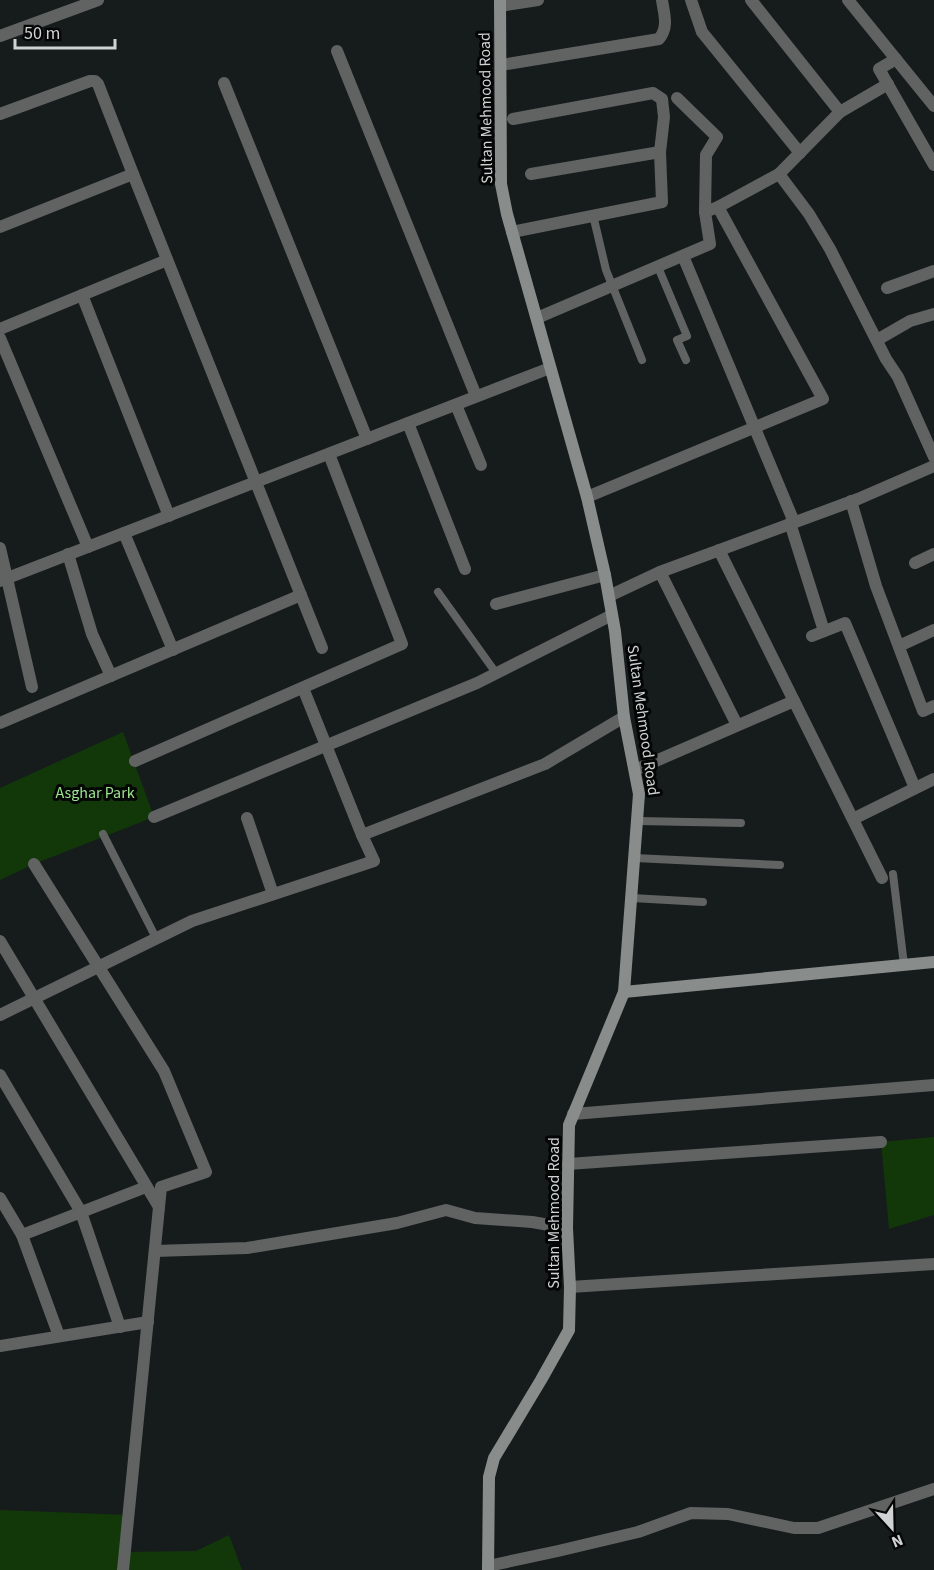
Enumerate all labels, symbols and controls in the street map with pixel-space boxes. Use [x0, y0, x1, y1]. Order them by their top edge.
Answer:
scale bar [15, 12, 116, 50]
text: 50 m [24, 21, 60, 46]
street label: Sultan Mehmood Road [474, 32, 498, 184]
street label: Sultan Mehmood Road [622, 643, 664, 797]
park label: Asghar Park [55, 782, 135, 804]
street label: Sultan Mehmood Road [543, 1137, 565, 1289]
north arrow [862, 1498, 922, 1558]
text: N [888, 1529, 906, 1553]

